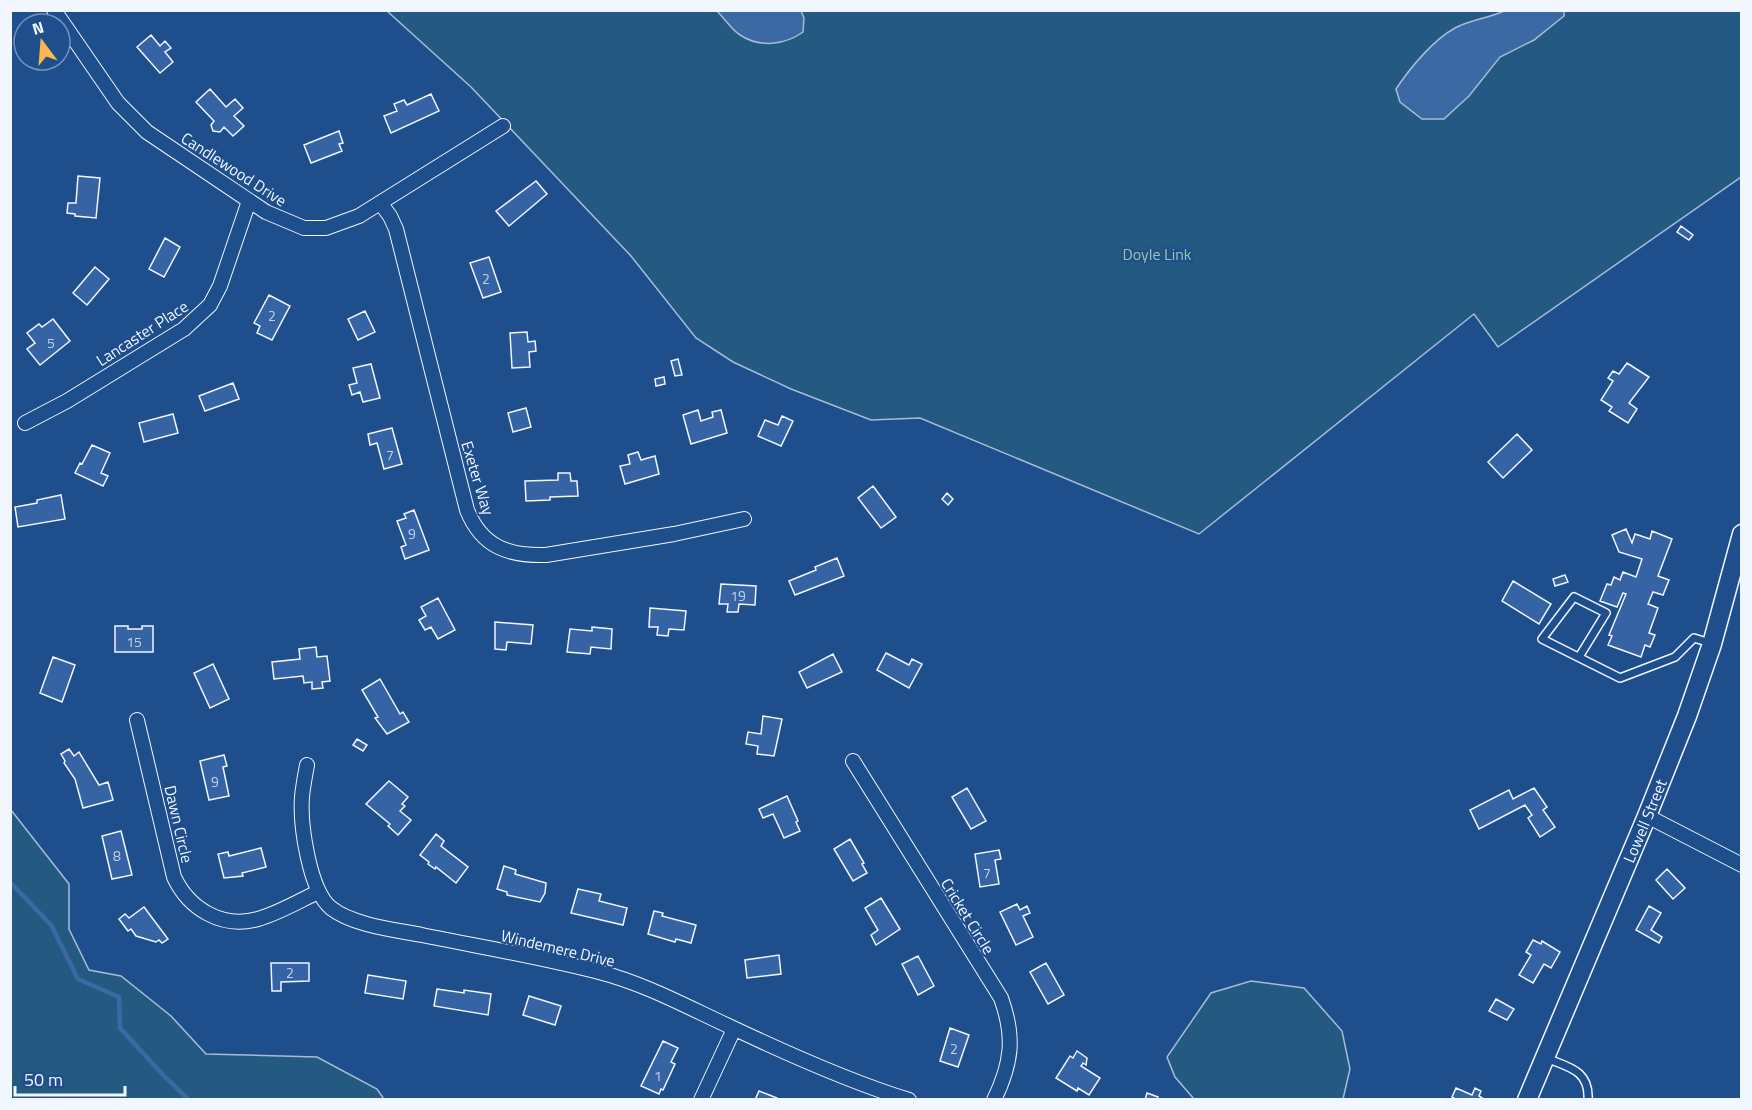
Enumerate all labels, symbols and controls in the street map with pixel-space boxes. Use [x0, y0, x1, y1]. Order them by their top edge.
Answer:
north arrow [12, 12, 72, 72]
text: N [29, 15, 47, 41]
street label: Candlewood Drive [177, 126, 291, 212]
park label: Doyle Link [1122, 242, 1192, 266]
house number: 2 [482, 268, 490, 289]
street label: Lancaster Place [91, 294, 193, 372]
house number: 2 [268, 305, 276, 326]
house number: 5 [47, 332, 55, 353]
street label: Exeter Way [455, 438, 501, 518]
house number: 7 [386, 444, 394, 465]
house number: 9 [408, 523, 416, 544]
house number: 19 [730, 585, 746, 606]
house number: 15 [126, 631, 142, 652]
house number: 9 [211, 771, 219, 792]
street label: Lowell Street [1617, 775, 1673, 866]
street label: Dawn Circle [158, 783, 200, 865]
house number: 8 [113, 845, 121, 866]
house number: 7 [983, 862, 991, 883]
street label: Cricket Circle [935, 873, 1001, 959]
street label: Windemere Drive [499, 923, 617, 973]
house number: 2 [286, 962, 294, 983]
house number: 2 [950, 1038, 958, 1059]
scale bar [15, 1059, 124, 1097]
house number: 1 [654, 1065, 662, 1086]
text: 50 m [24, 1066, 63, 1093]

